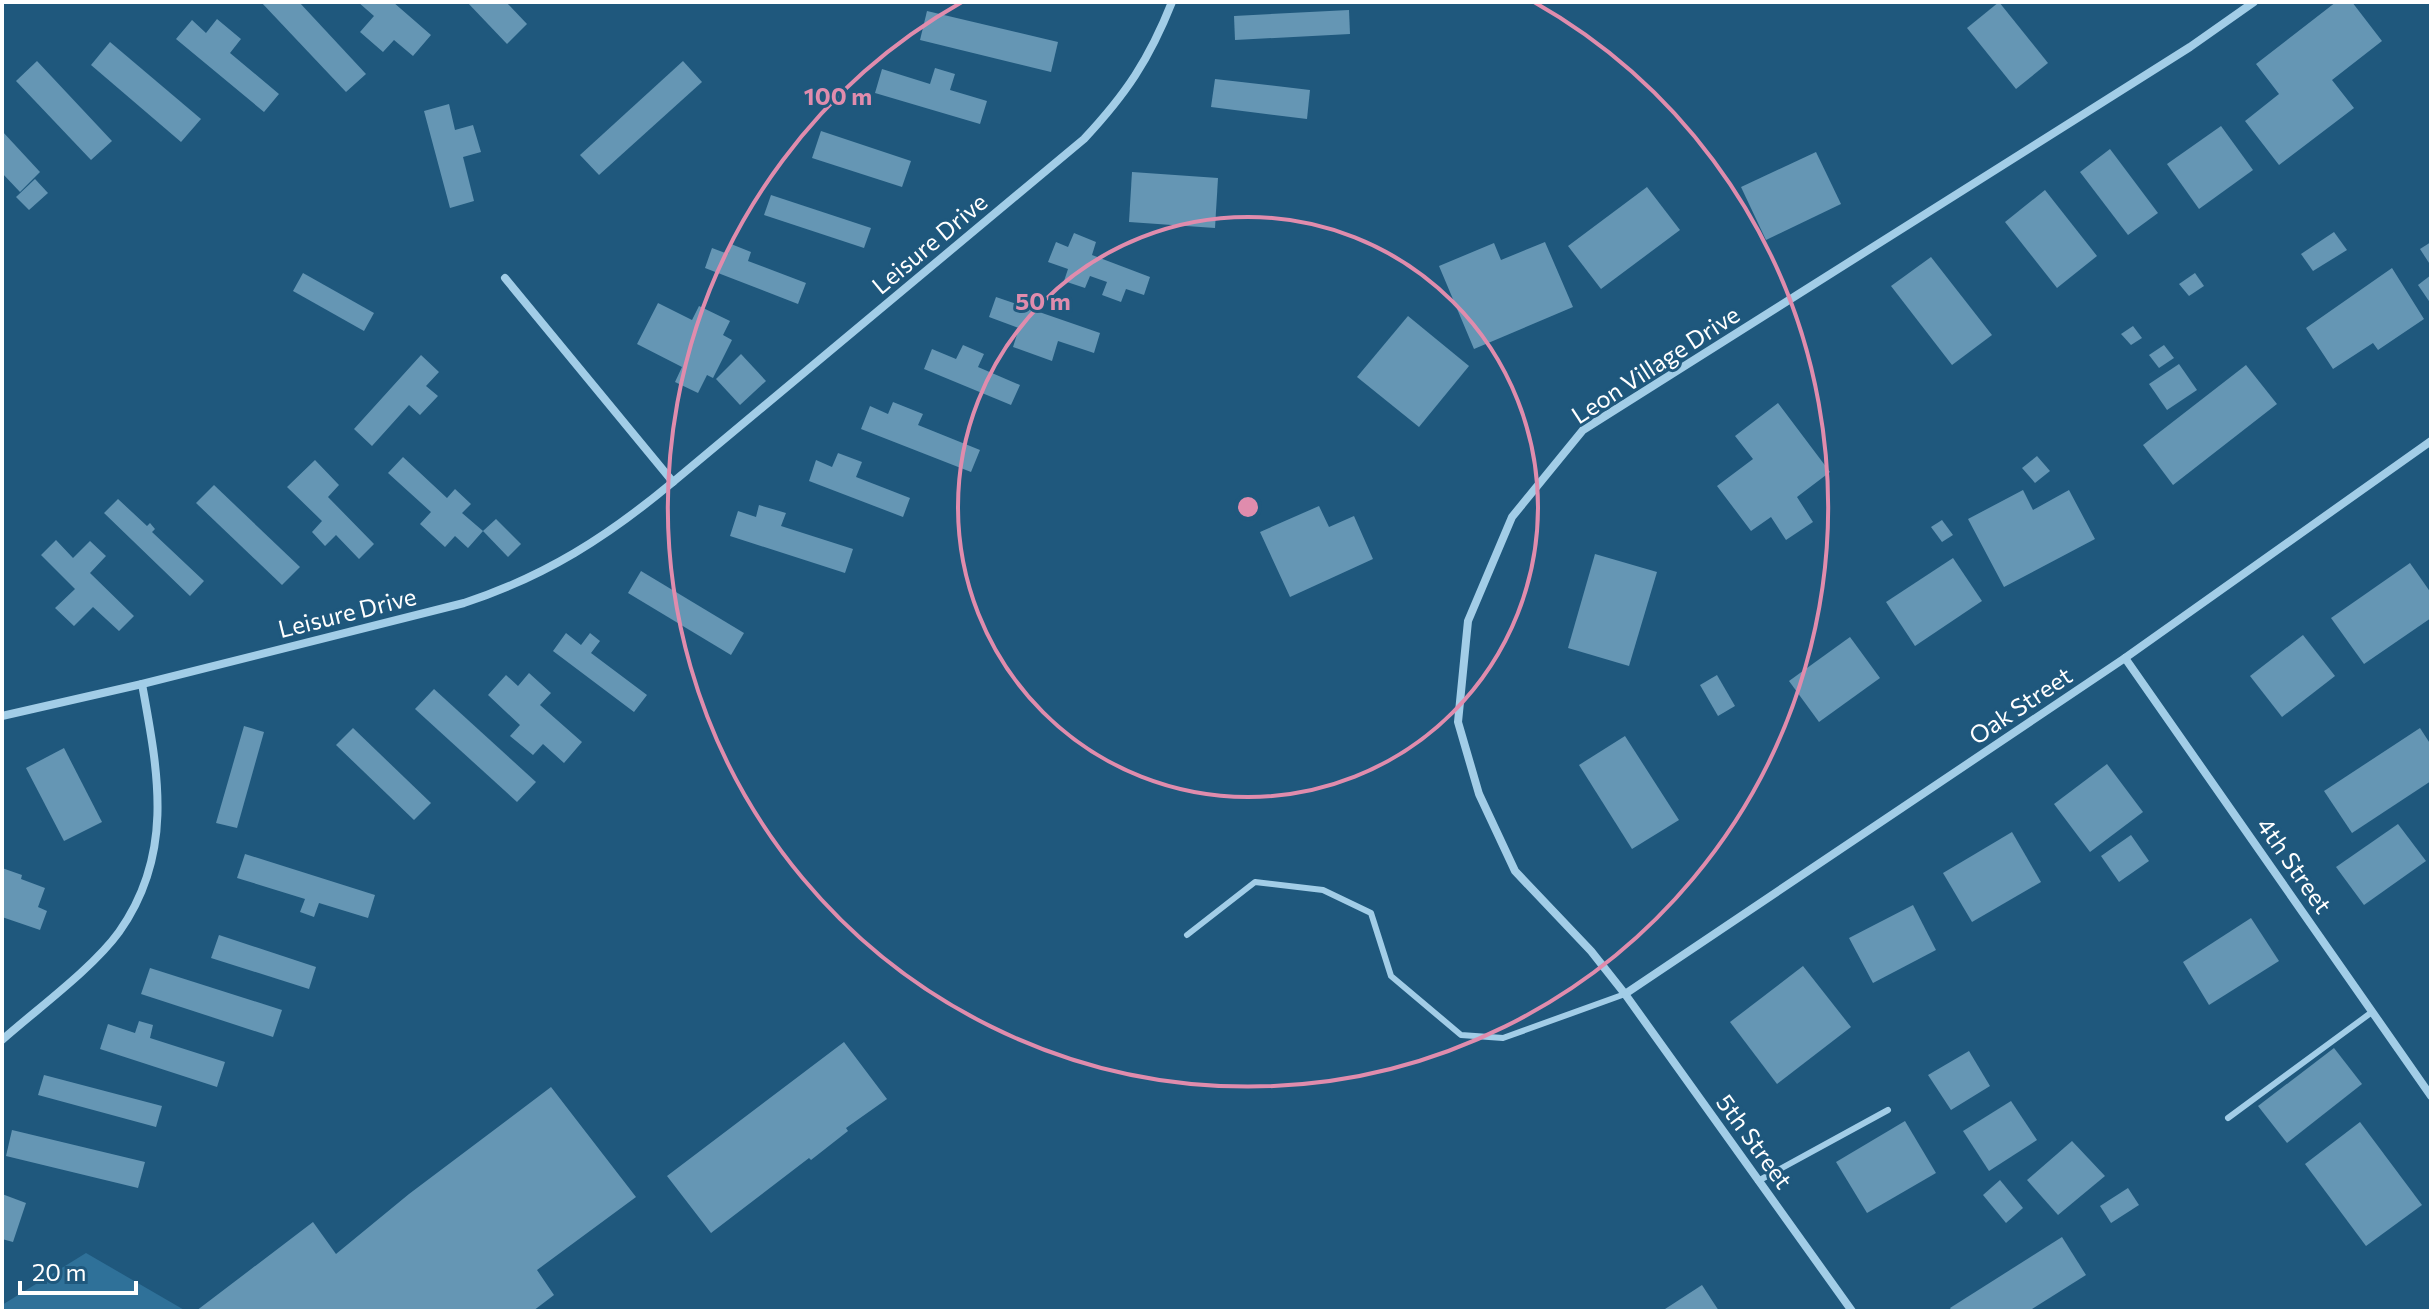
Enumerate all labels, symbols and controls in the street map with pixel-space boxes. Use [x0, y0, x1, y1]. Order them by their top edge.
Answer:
text: 100 m [804, 81, 872, 110]
street label: Leisure Drive [866, 186, 992, 300]
text: 50 m [1015, 286, 1071, 315]
street label: Leon Village Drive [1566, 299, 1744, 429]
centre of rings [1234, 493, 1262, 521]
street label: Leisure Drive [275, 581, 419, 643]
street label: Oak Street [1963, 660, 2077, 750]
street label: 4th Street [2251, 811, 2339, 919]
street label: 5th Street [1711, 1088, 1799, 1194]
scale bar [20, 1245, 136, 1295]
text: 20 m [32, 1257, 86, 1286]

